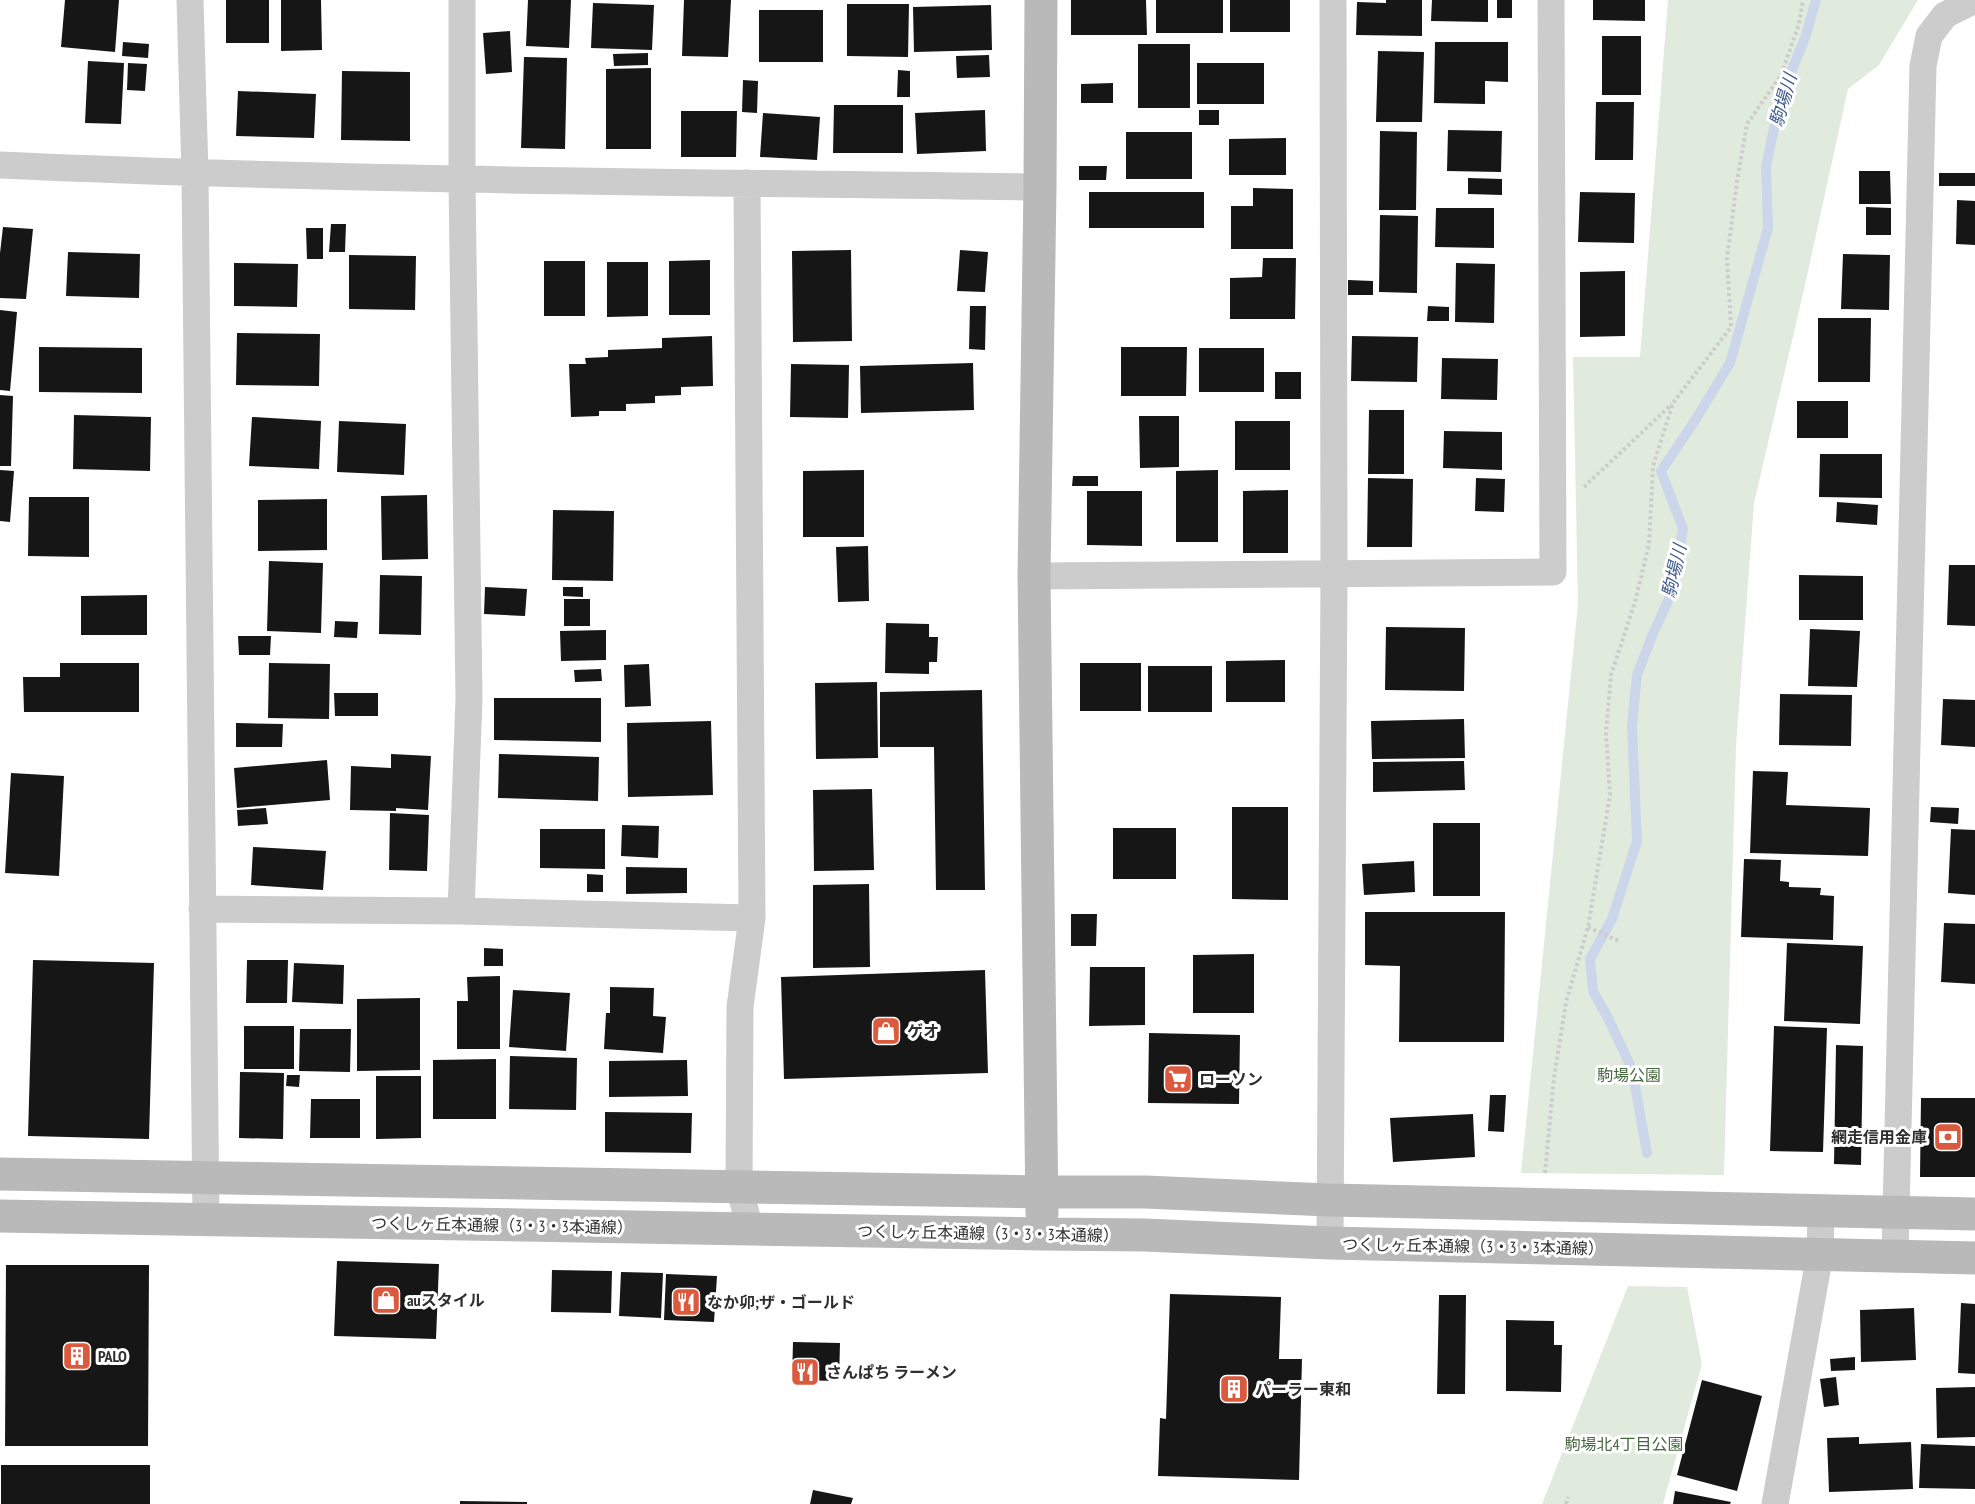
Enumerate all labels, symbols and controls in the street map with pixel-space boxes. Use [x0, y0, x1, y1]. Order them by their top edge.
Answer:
water label: 駒場川 [1765, 69, 1802, 129]
water label: 駒場川 [1657, 540, 1692, 600]
shop icon: ゲオ [870, 1015, 902, 1047]
place label: ゲオ [907, 1021, 939, 1041]
supermarket icon: ローソン [1162, 1063, 1194, 1095]
park label: 駒場公園 [1597, 1065, 1661, 1085]
place label: ローソン [1199, 1069, 1263, 1089]
bank icon: 網走信用金庫 [1932, 1121, 1964, 1153]
place label: 網走信用金庫 [1831, 1127, 1927, 1147]
street label: つくしヶ丘本通線（3・3・3本通線） [371, 1213, 633, 1237]
street label: つくしヶ丘本通線（3・3・3本通線） [857, 1221, 1119, 1245]
street label: つくしヶ丘本通線（3・3・3本通線） [1342, 1234, 1604, 1258]
shop icon: auスタイル [370, 1284, 402, 1316]
restaurant icon: なか卯;ザ・ゴールド [670, 1286, 702, 1318]
place label: auスタイル [407, 1290, 485, 1310]
place label: なか卯;ザ・ゴールド [707, 1292, 855, 1312]
building icon: PALO [61, 1340, 93, 1372]
place label: PALO [98, 1346, 127, 1366]
restaurant icon: さんぱち ラーメン [789, 1356, 821, 1388]
place label: さんぱち ラーメン [826, 1362, 957, 1382]
building icon: パーラー東和 [1218, 1373, 1250, 1405]
place label: パーラー東和 [1255, 1379, 1351, 1399]
park label: 駒場北4丁目公園 [1564, 1434, 1684, 1454]

